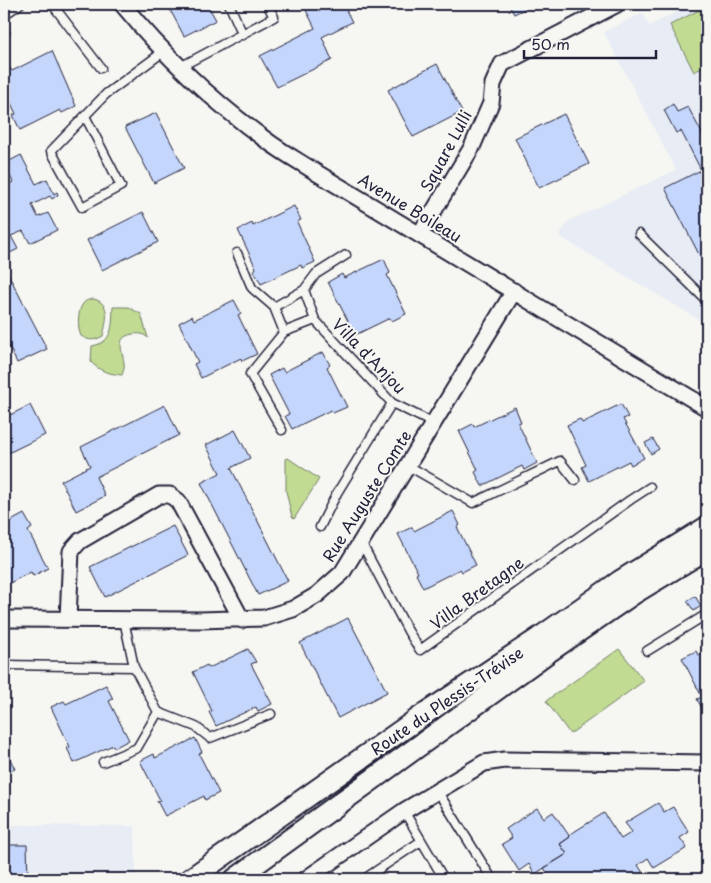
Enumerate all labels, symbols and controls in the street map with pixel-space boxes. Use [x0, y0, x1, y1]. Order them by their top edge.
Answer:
scale bar [524, 28, 656, 60]
text: 50 m [531, 32, 570, 55]
street label: Square Lulli [414, 105, 477, 196]
street label: Avenue Boileau [354, 167, 467, 248]
street label: Villa d'Anjou [327, 312, 412, 399]
street label: Rue Auguste Comte [316, 425, 416, 566]
street label: Villa Bretagne [425, 550, 528, 634]
street label: Route du Plessis-Trévise [365, 640, 528, 760]

